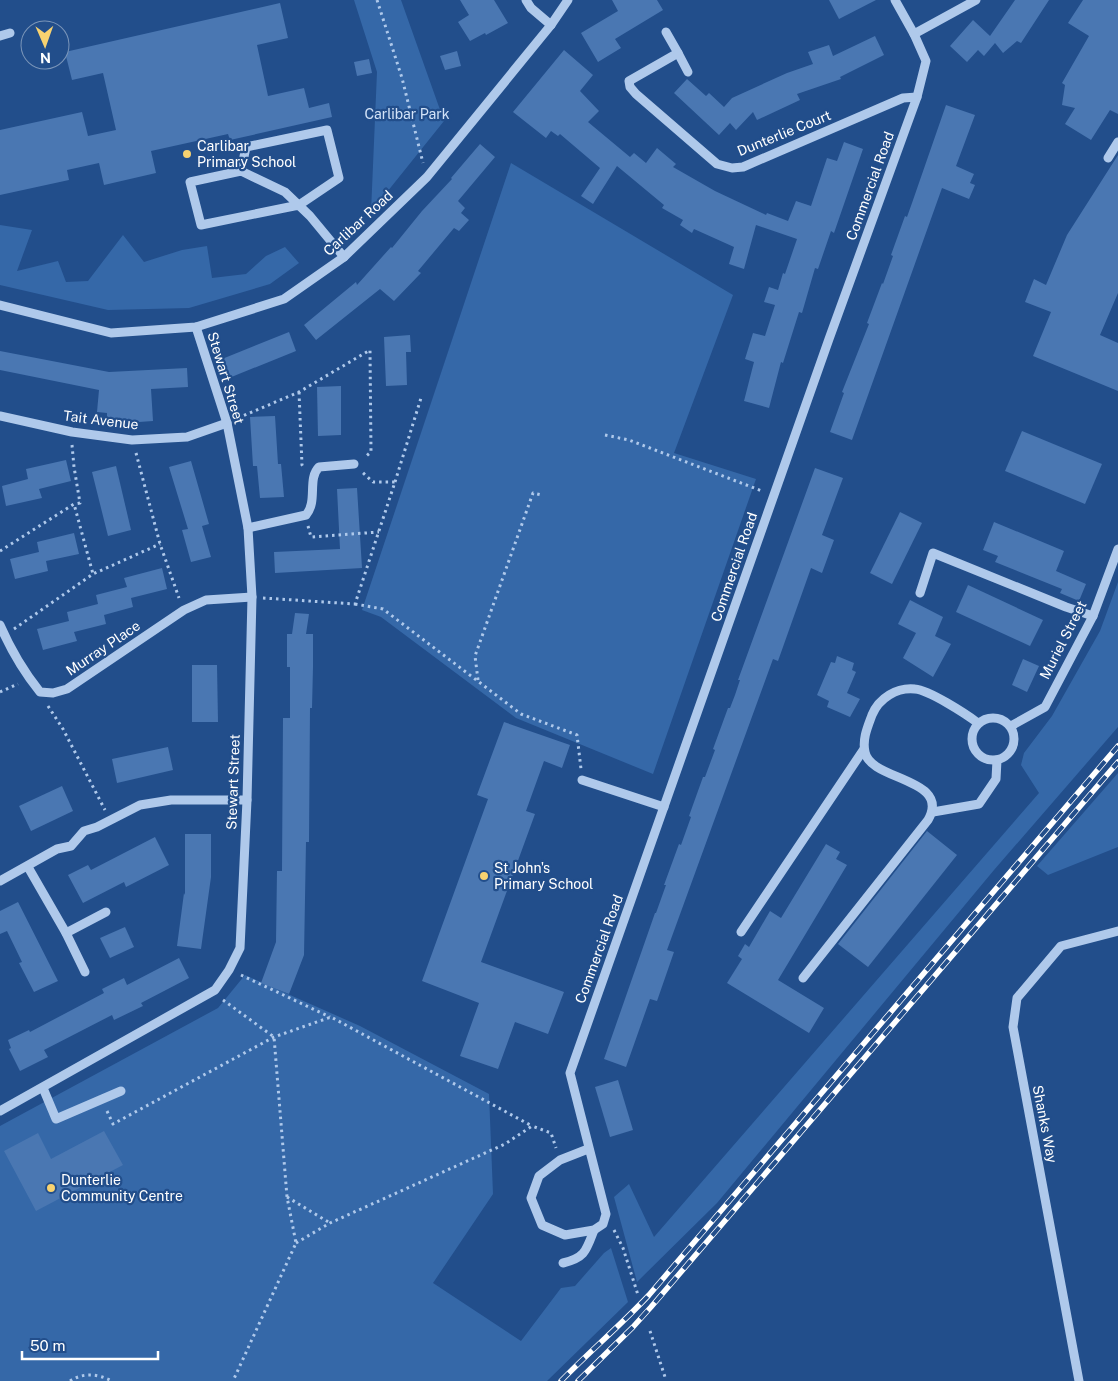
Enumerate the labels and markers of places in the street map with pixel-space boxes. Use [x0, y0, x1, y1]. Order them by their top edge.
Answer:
place label: Carlibar Primary School [197, 138, 296, 170]
marker: Carlibar Primary School [181, 148, 193, 160]
place label: St John's Primary School [494, 860, 593, 892]
marker: St John's Primary School [478, 870, 490, 882]
place label: Dunterlie Community Centre [61, 1172, 183, 1204]
marker: Dunterlie Community Centre [45, 1182, 57, 1194]

